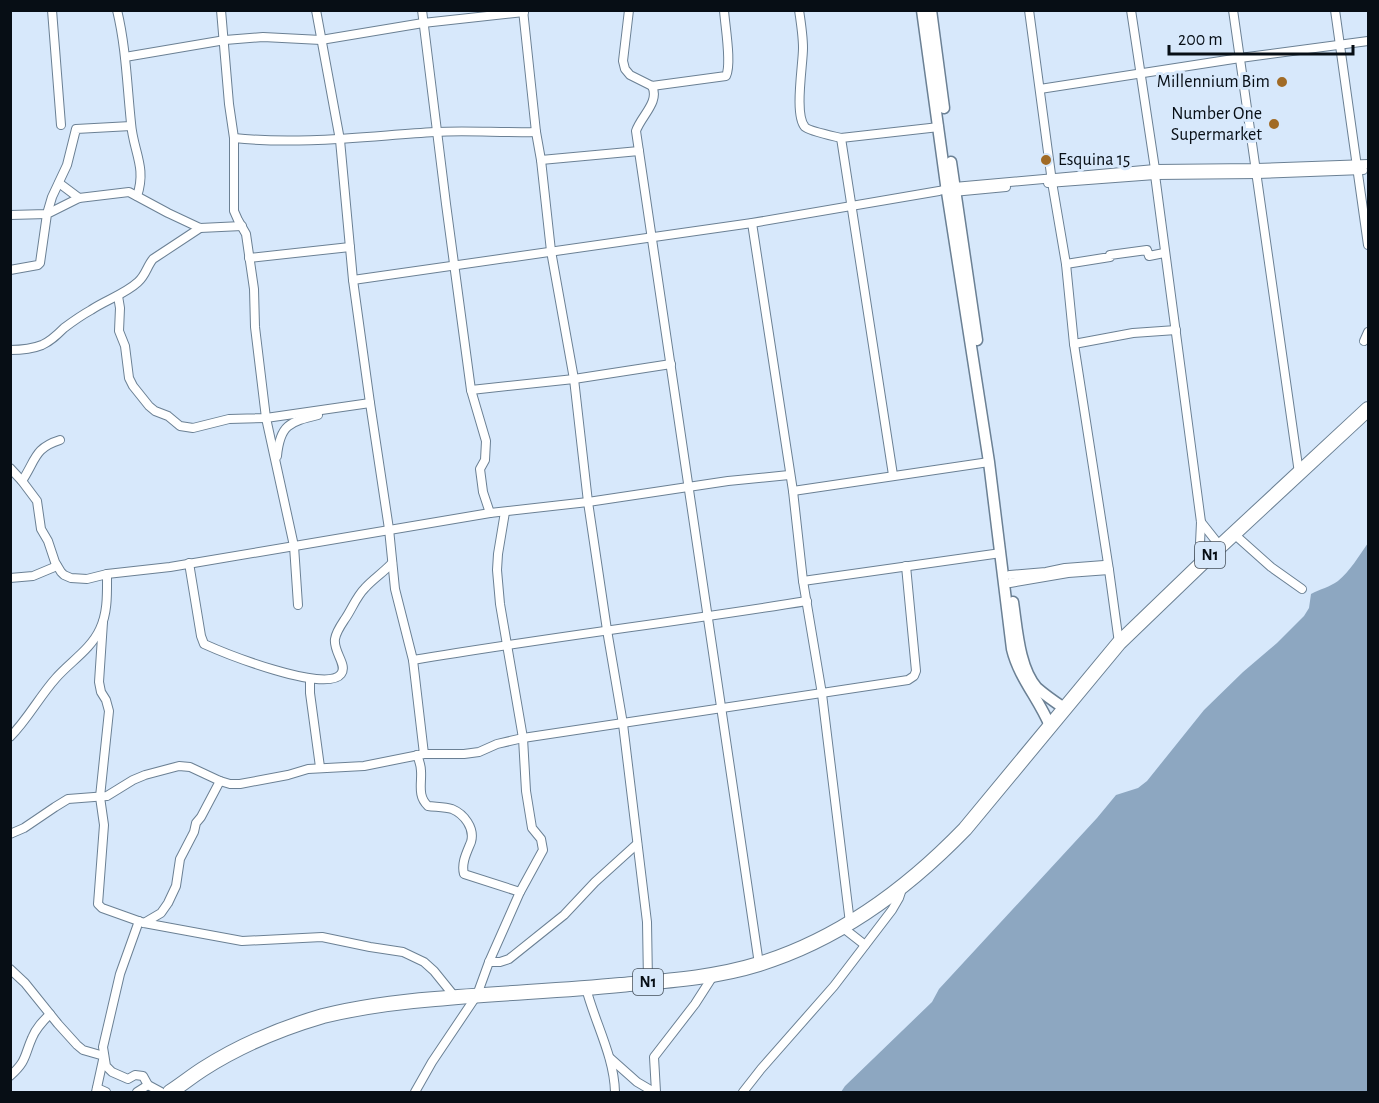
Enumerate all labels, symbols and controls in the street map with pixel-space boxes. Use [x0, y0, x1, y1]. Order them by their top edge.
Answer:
scale bar [1169, 18, 1354, 56]
text: 200 m [1178, 31, 1223, 49]
place label: Millennium Bim [1157, 73, 1270, 91]
marker: Millennium Bim [1275, 75, 1289, 89]
place label: Number One Supermarket [1171, 105, 1262, 144]
marker: Number One Supermarket [1267, 117, 1281, 131]
place label: Esquina 15 [1058, 151, 1130, 169]
marker: Esquina 15 [1039, 153, 1053, 167]
road number: N1 [1195, 542, 1225, 568]
road number: N1 [633, 969, 663, 995]

